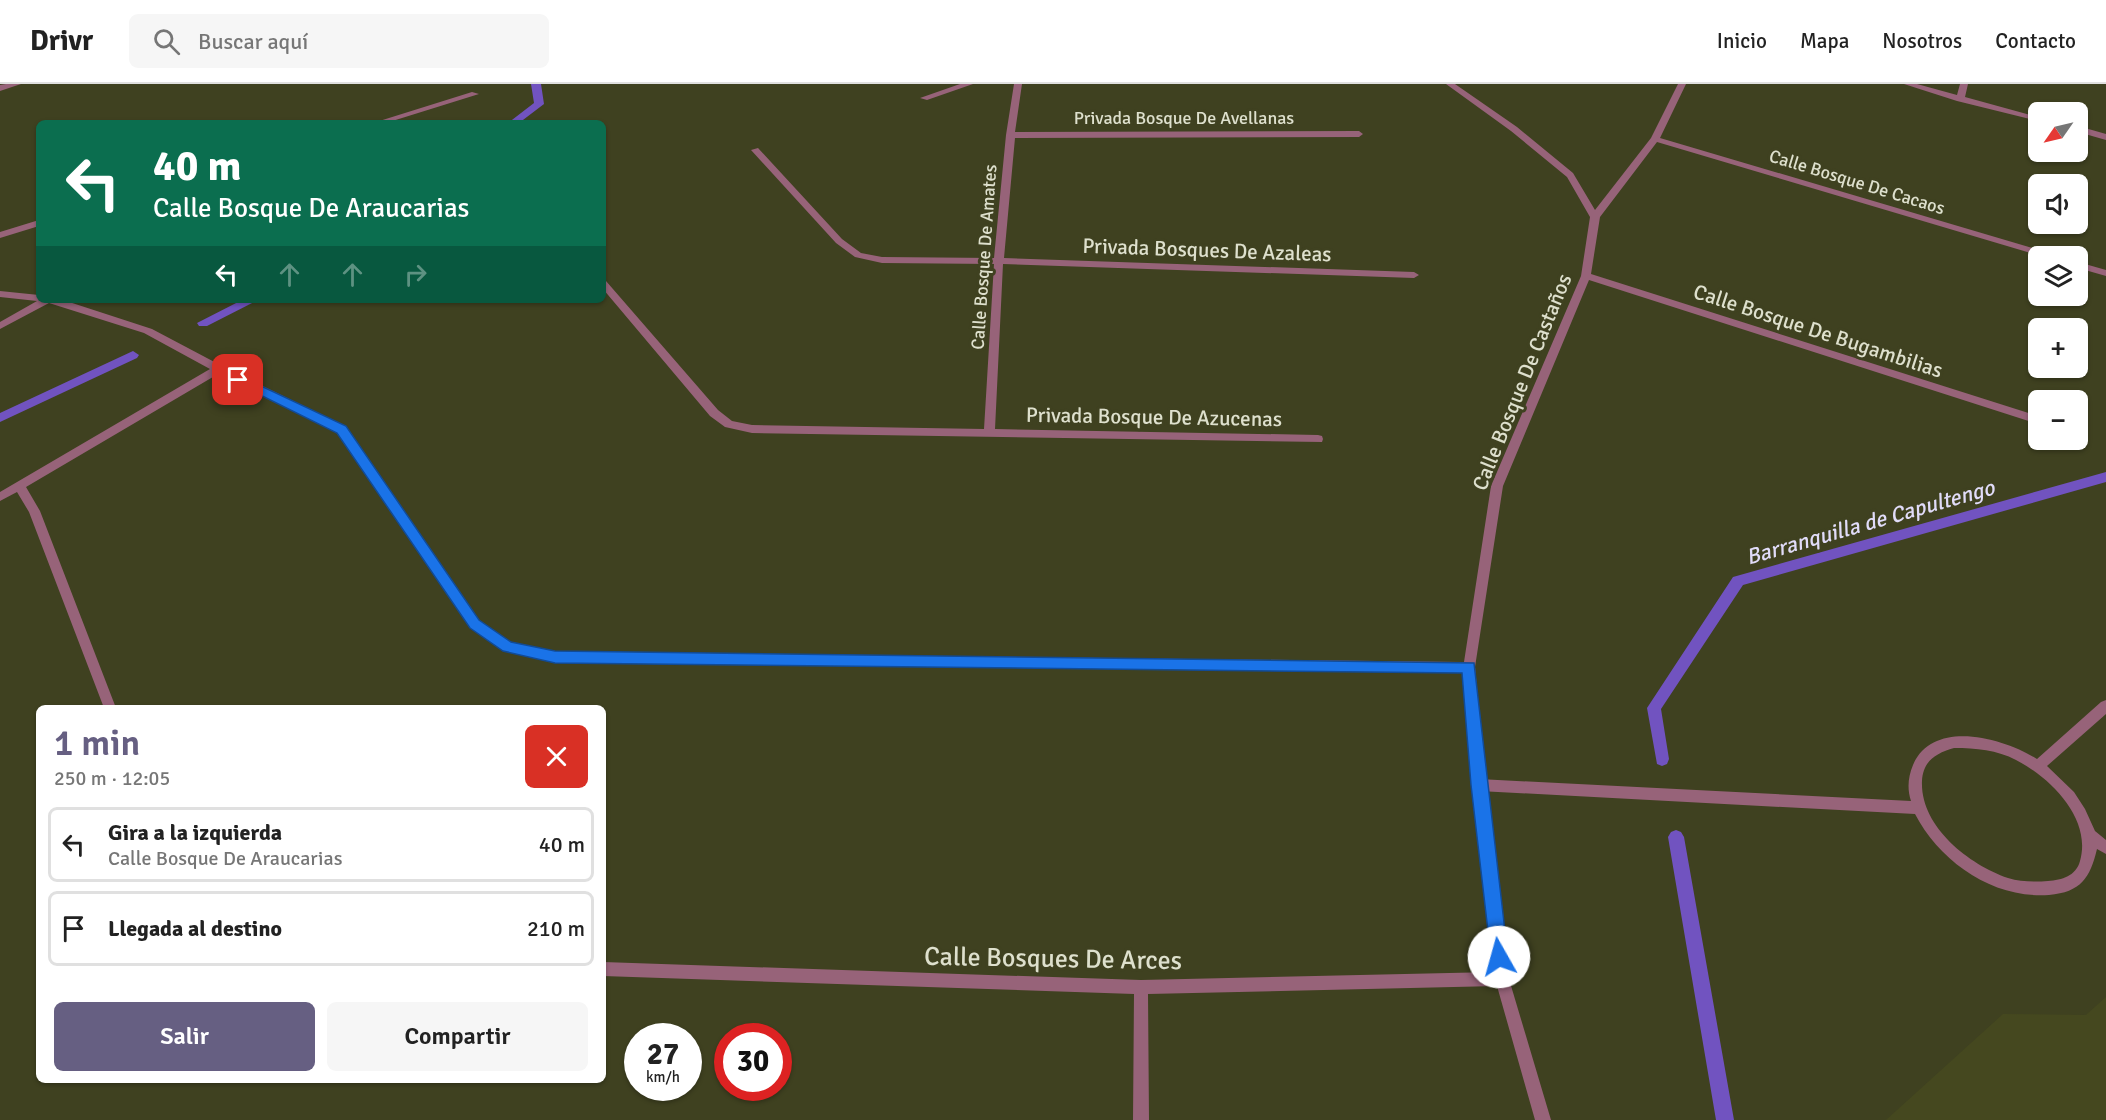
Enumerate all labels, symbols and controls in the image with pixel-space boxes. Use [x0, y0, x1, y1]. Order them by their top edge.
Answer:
search box [129, 14, 549, 68]
text: Drivr [30, 24, 93, 58]
icon: search [150, 25, 183, 58]
text: Buscar aquí [198, 28, 308, 55]
text: Inicio [1717, 28, 1767, 54]
text: Mapa [1800, 28, 1849, 54]
text: Nosotros [1882, 28, 1962, 54]
text: Contacto [1995, 28, 2076, 54]
north arrow [2028, 102, 2088, 162]
map controls [2028, 102, 2088, 450]
street label: Privada Bosque De Avellanas [1074, 107, 1294, 129]
text: 40 m [153, 141, 242, 192]
icon: left [54, 144, 132, 222]
street label: Calle Bosque De Cacaos [1766, 145, 1948, 219]
street label: Calle Bosque De Amates [967, 164, 1001, 350]
button: sound [2028, 174, 2088, 234]
text: Calle Bosque De Araucarias [153, 192, 469, 225]
street label: Privada Bosques De Azaleas [1082, 233, 1332, 267]
button: layers [2028, 246, 2088, 306]
icon: left [210, 258, 243, 291]
icon: ahead [273, 258, 306, 291]
icon: ahead [336, 258, 369, 291]
icon: right [399, 258, 432, 291]
street label: Calle Bosque De Castaños [1467, 270, 1577, 494]
street label: Calle Bosque De Bugambilias [1690, 278, 1946, 384]
button: + [2028, 318, 2088, 378]
pin [212, 354, 263, 405]
icon: arrive [221, 363, 254, 396]
button: − [2028, 390, 2088, 450]
street label: Privada Bosque De Azucenas [1026, 402, 1282, 432]
water label: Barranquilla de Capultengo [1743, 473, 1999, 570]
text: 1 min [54, 721, 140, 766]
button: close [525, 725, 588, 788]
text: 250 m · 12:05 [54, 766, 170, 791]
text: Gira a la izquierda [108, 819, 282, 846]
icon: left [57, 828, 90, 861]
text: 40 m [539, 831, 585, 858]
text: Calle Bosque De Araucarias [108, 846, 342, 871]
icon: arrive [57, 912, 90, 945]
text: Llegada al destino [108, 915, 282, 942]
text: 210 m [527, 915, 585, 942]
position arrow [1467, 925, 1531, 989]
street label: Calle Bosques De Arces [924, 941, 1182, 977]
button: Salir [54, 1002, 315, 1071]
button: Compartir [327, 1002, 588, 1071]
speed limit sign: 30 [714, 1023, 792, 1101]
text: 27 [647, 1036, 679, 1073]
text: km/h [646, 1068, 680, 1086]

